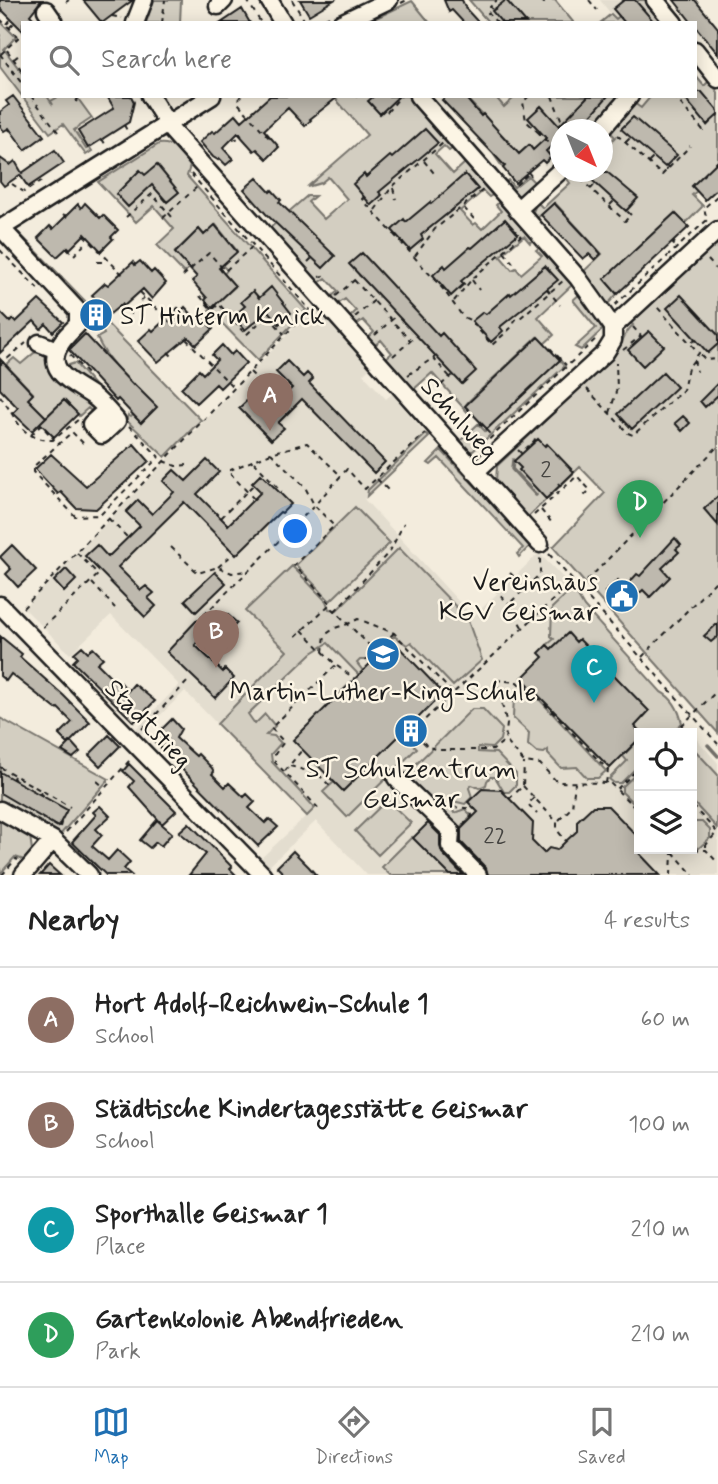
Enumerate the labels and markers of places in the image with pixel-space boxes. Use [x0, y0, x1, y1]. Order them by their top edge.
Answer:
building icon: ST Hinterm Knick [77, 296, 115, 334]
place label: ST Hinterm Knick [120, 300, 325, 334]
pin: A [247, 373, 293, 431]
pin: D [617, 480, 663, 538]
place label: Vereinshaus KGV Geismar [439, 566, 599, 630]
public building icon: Vereinshaus KGV Geismar [603, 577, 641, 615]
pin: B [193, 610, 239, 668]
school or university icon: Martin-Luther-King-Schule [364, 635, 402, 673]
pin: C [571, 645, 617, 703]
place label: Martin-Luther-King-Schule [229, 676, 537, 712]
building icon: ST Schulzentrum Geismar [392, 712, 430, 750]
place label: ST Schulzentrum Geismar [306, 753, 516, 817]

